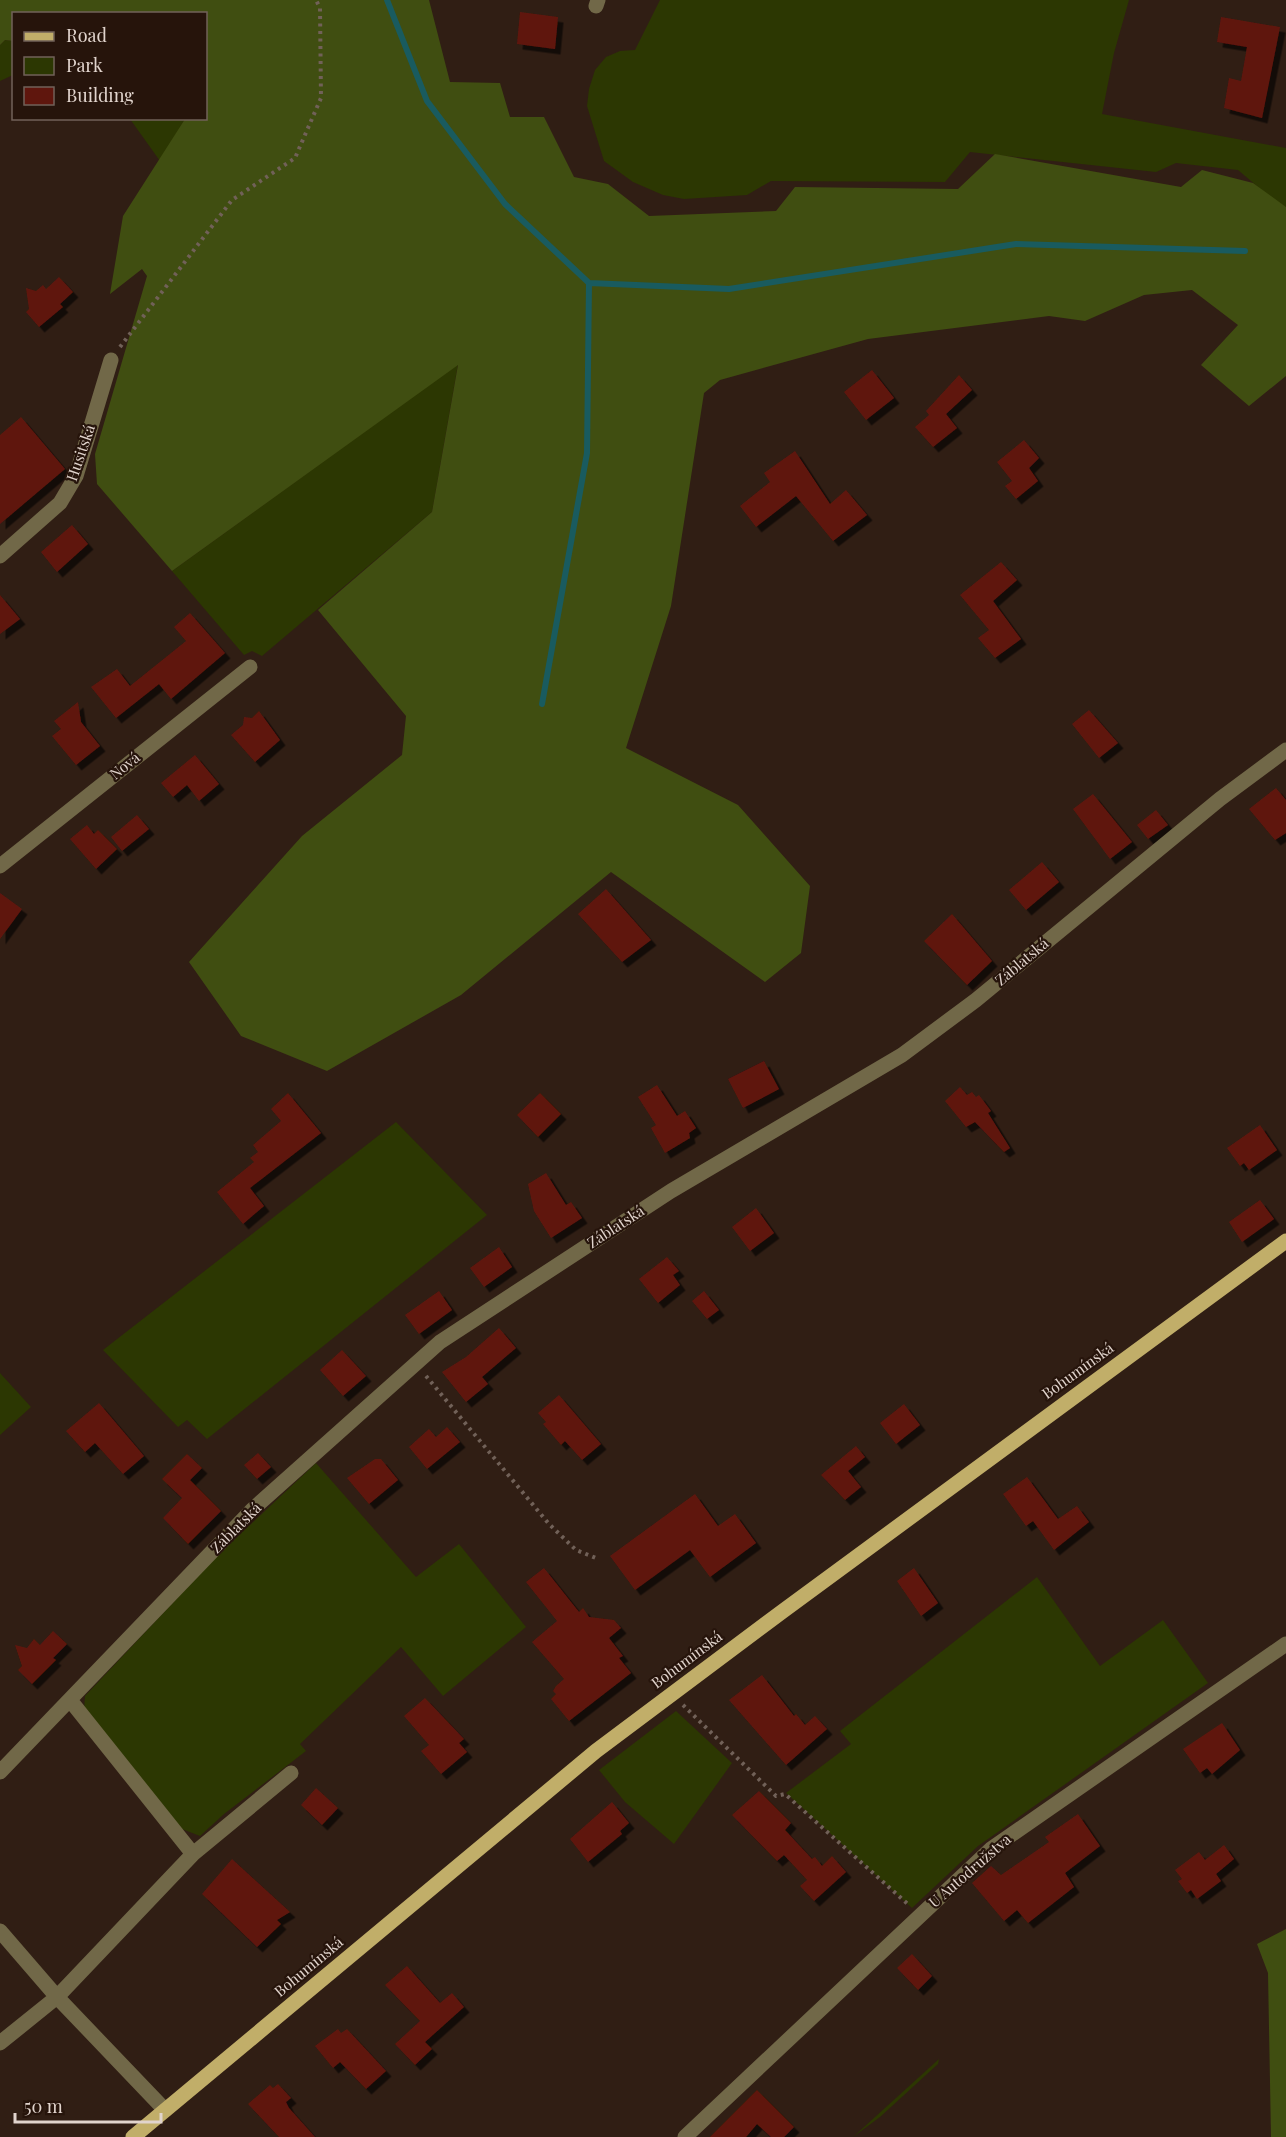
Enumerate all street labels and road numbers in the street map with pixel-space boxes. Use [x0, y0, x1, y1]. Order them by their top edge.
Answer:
street label: Husitská [61, 421, 99, 484]
street label: Nová [105, 747, 144, 783]
street label: Záblatská [990, 933, 1053, 989]
street label: Záblatská [583, 1200, 648, 1252]
street label: Bohumínská [1038, 1337, 1118, 1403]
street label: Záblatská [206, 1497, 265, 1557]
street label: Bohumínská [647, 1626, 726, 1692]
street label: U Autodružstva [924, 1829, 1015, 1911]
street label: Bohumínská [270, 1931, 347, 2001]

